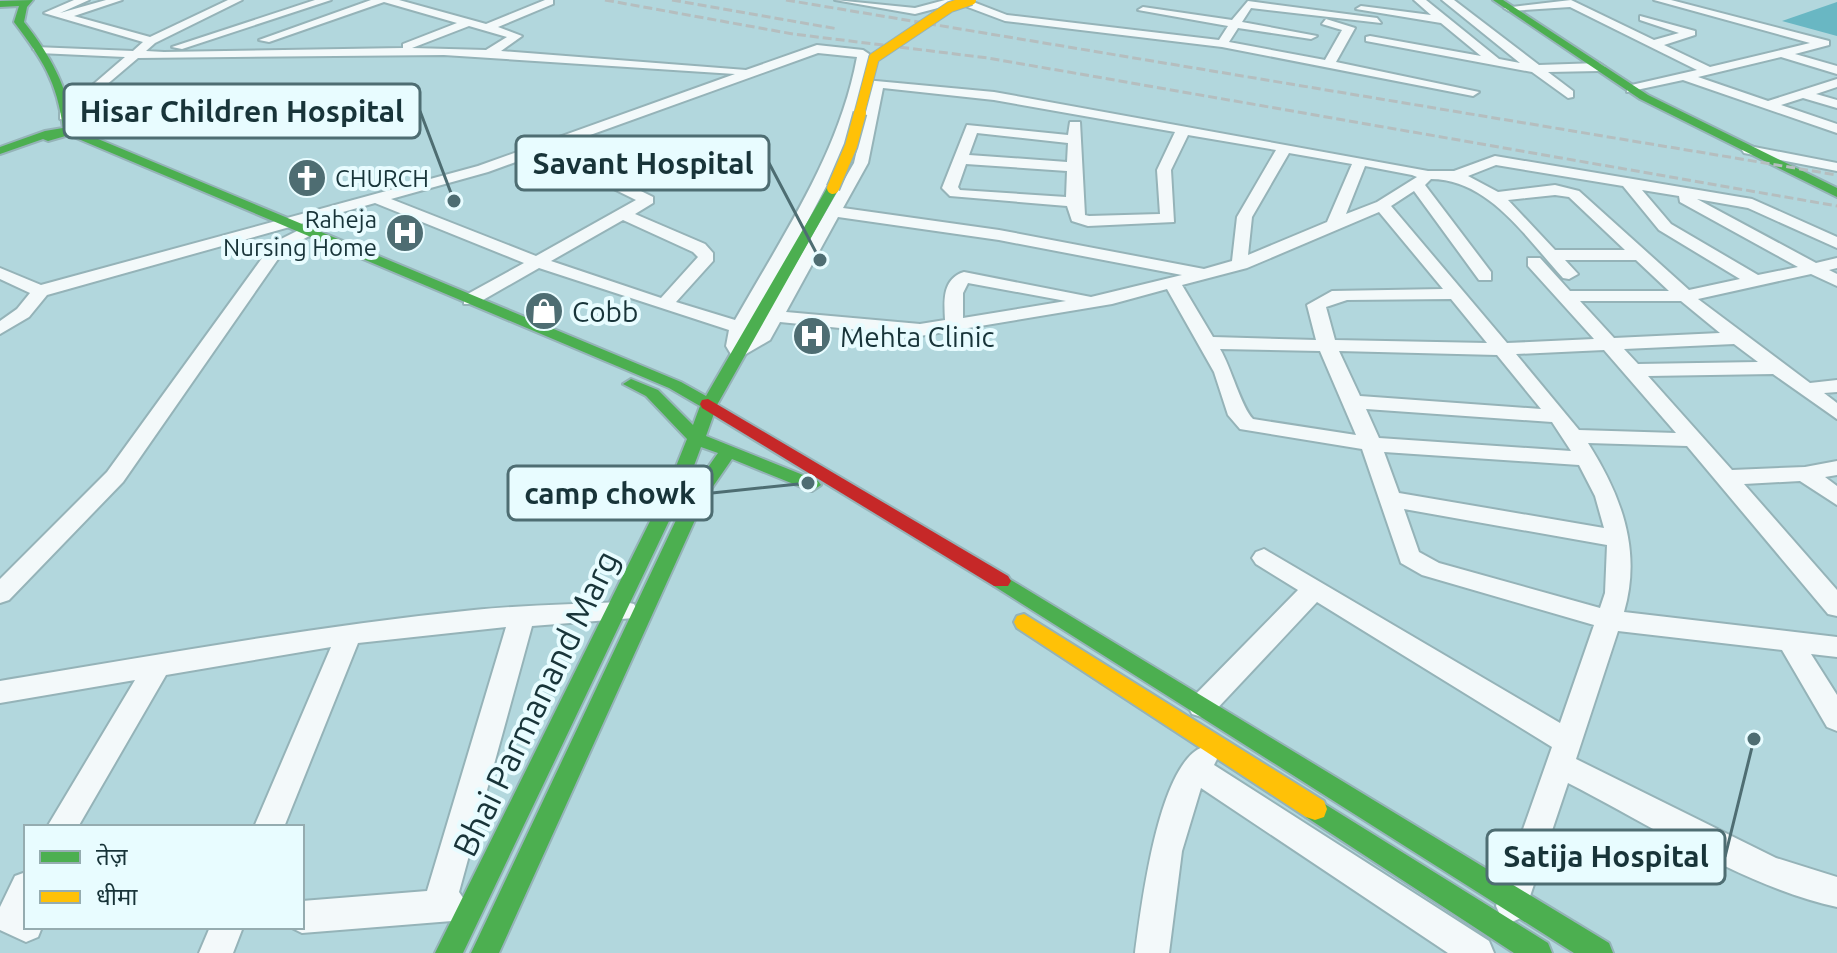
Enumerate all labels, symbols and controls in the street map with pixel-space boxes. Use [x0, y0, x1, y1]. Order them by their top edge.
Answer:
callout: Hisar Children Hospital [64, 84, 420, 138]
text: Hisar Children Hospital [80, 94, 404, 128]
callout: Savant Hospital [516, 136, 769, 190]
text: Savant Hospital [532, 146, 754, 180]
church icon: CHURCH [286, 157, 328, 199]
place label: CHURCH [335, 165, 429, 192]
place label: Raheja Nursing Home [223, 206, 377, 261]
hospital icon: Raheja Nursing Home [384, 212, 426, 254]
shop icon: Cobb [523, 290, 565, 332]
place label: Cobb [572, 296, 638, 327]
hospital icon: Mehta Clinic [791, 315, 833, 357]
place label: Mehta Clinic [840, 321, 995, 352]
callout: camp chowk [508, 466, 712, 520]
text: camp chowk [524, 476, 696, 510]
street label: Bhai Parmanand Marg [444, 544, 626, 862]
legend [24, 825, 304, 929]
callout: Satija Hospital [1487, 830, 1725, 884]
text: Satija Hospital [1503, 839, 1709, 873]
text: तेज़ [96, 843, 129, 870]
text: धीमा [96, 883, 138, 910]

